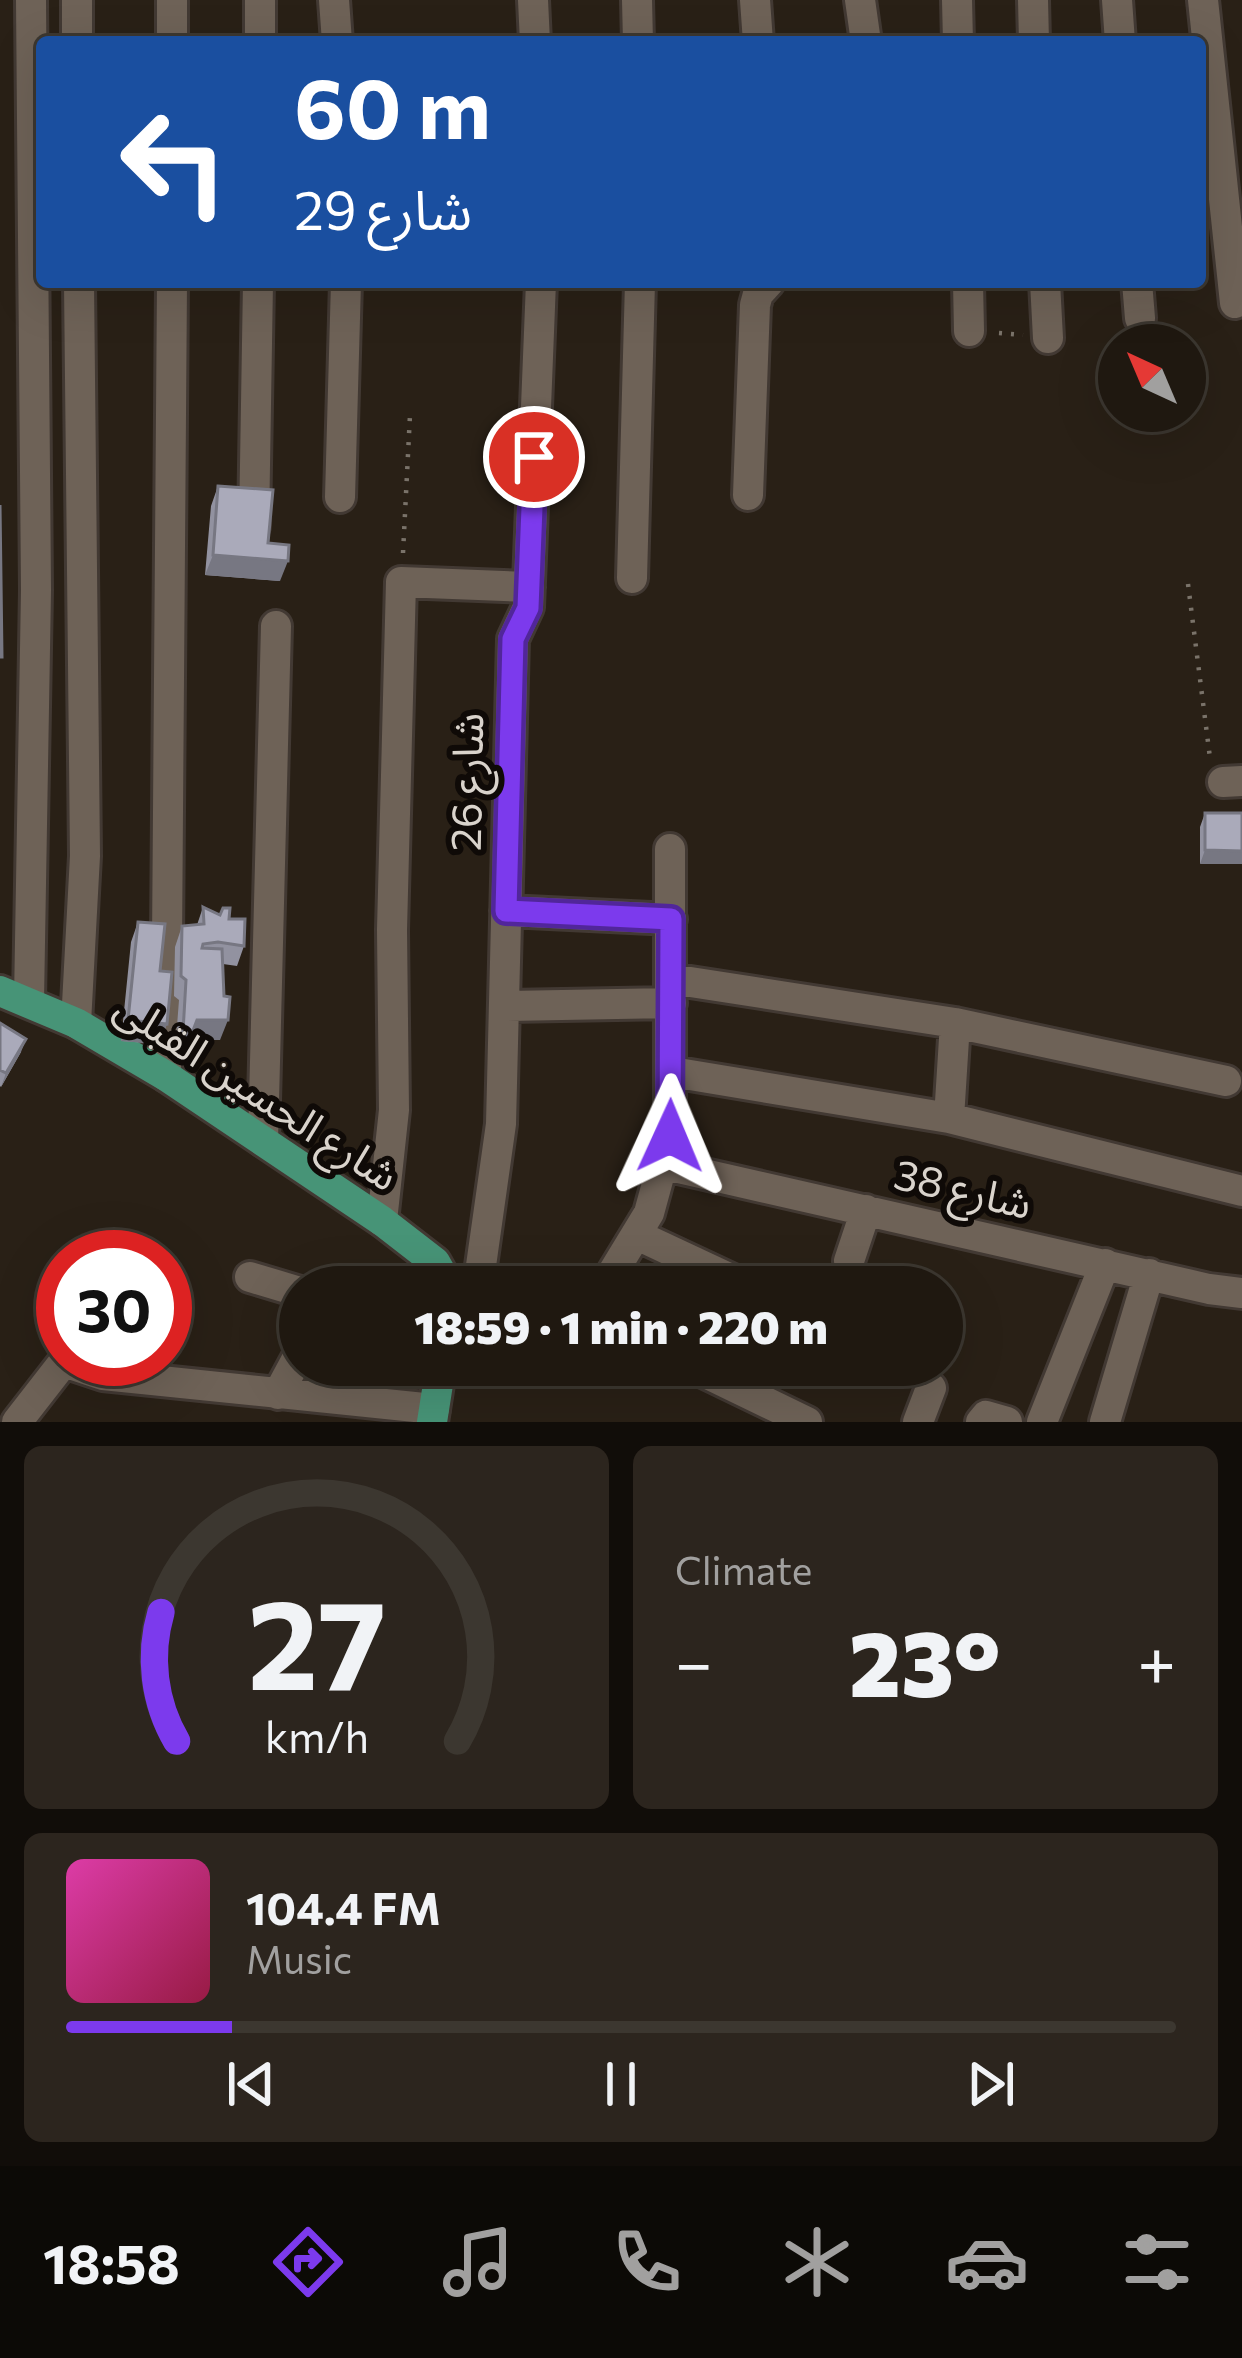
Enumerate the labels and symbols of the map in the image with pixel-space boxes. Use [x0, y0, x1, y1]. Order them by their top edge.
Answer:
north arrow [1098, 324, 1206, 432]
pin [483, 406, 585, 508]
street label: شارع 26 [438, 712, 500, 852]
street label: شارع الحسين القبلى [102, 978, 409, 1207]
position arrow [607, 1073, 733, 1199]
street label: شارع 38 [888, 1146, 1037, 1236]
speed limit sign: 30 [36, 1230, 192, 1386]

